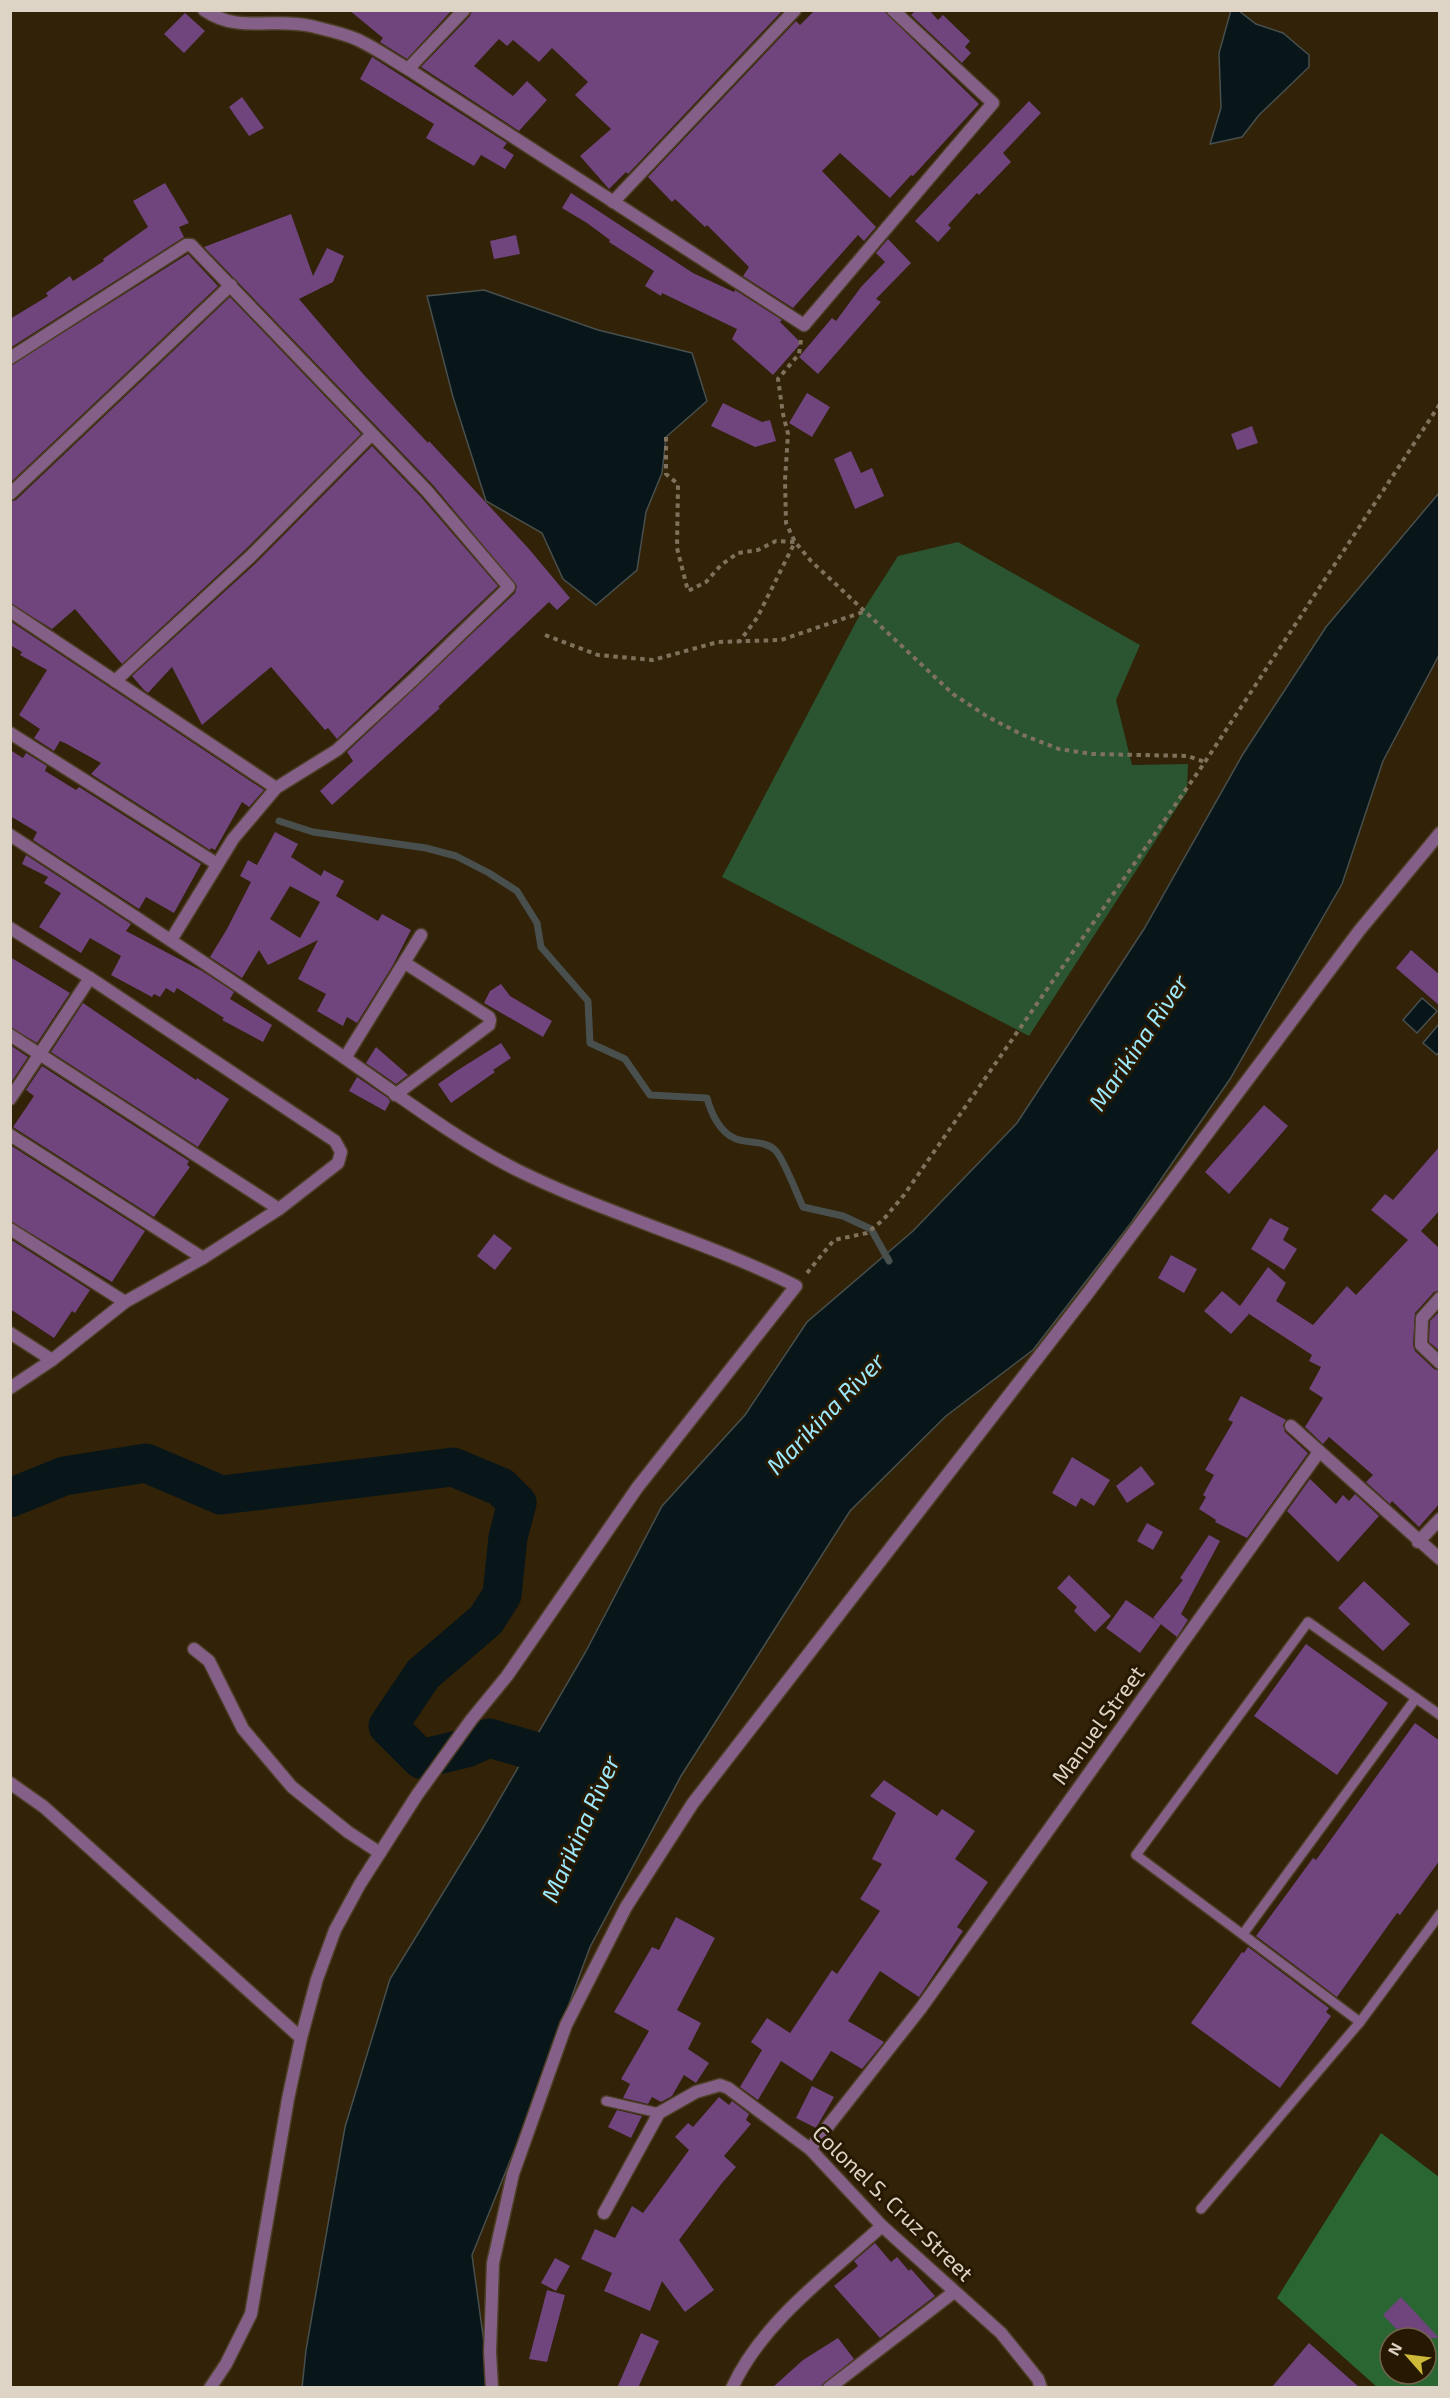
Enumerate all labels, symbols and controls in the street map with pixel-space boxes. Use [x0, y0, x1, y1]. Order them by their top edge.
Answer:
water label: Marikina River [1082, 968, 1194, 1116]
water label: Marikina River [760, 1346, 890, 1480]
street label: Manuel Street [1045, 1660, 1149, 1789]
water label: Marikina River [534, 1750, 625, 1906]
street label: Colonel S. Cruz Street [808, 2119, 979, 2286]
north arrow [1378, 2326, 1438, 2386]
text: N [1383, 2339, 1405, 2358]

